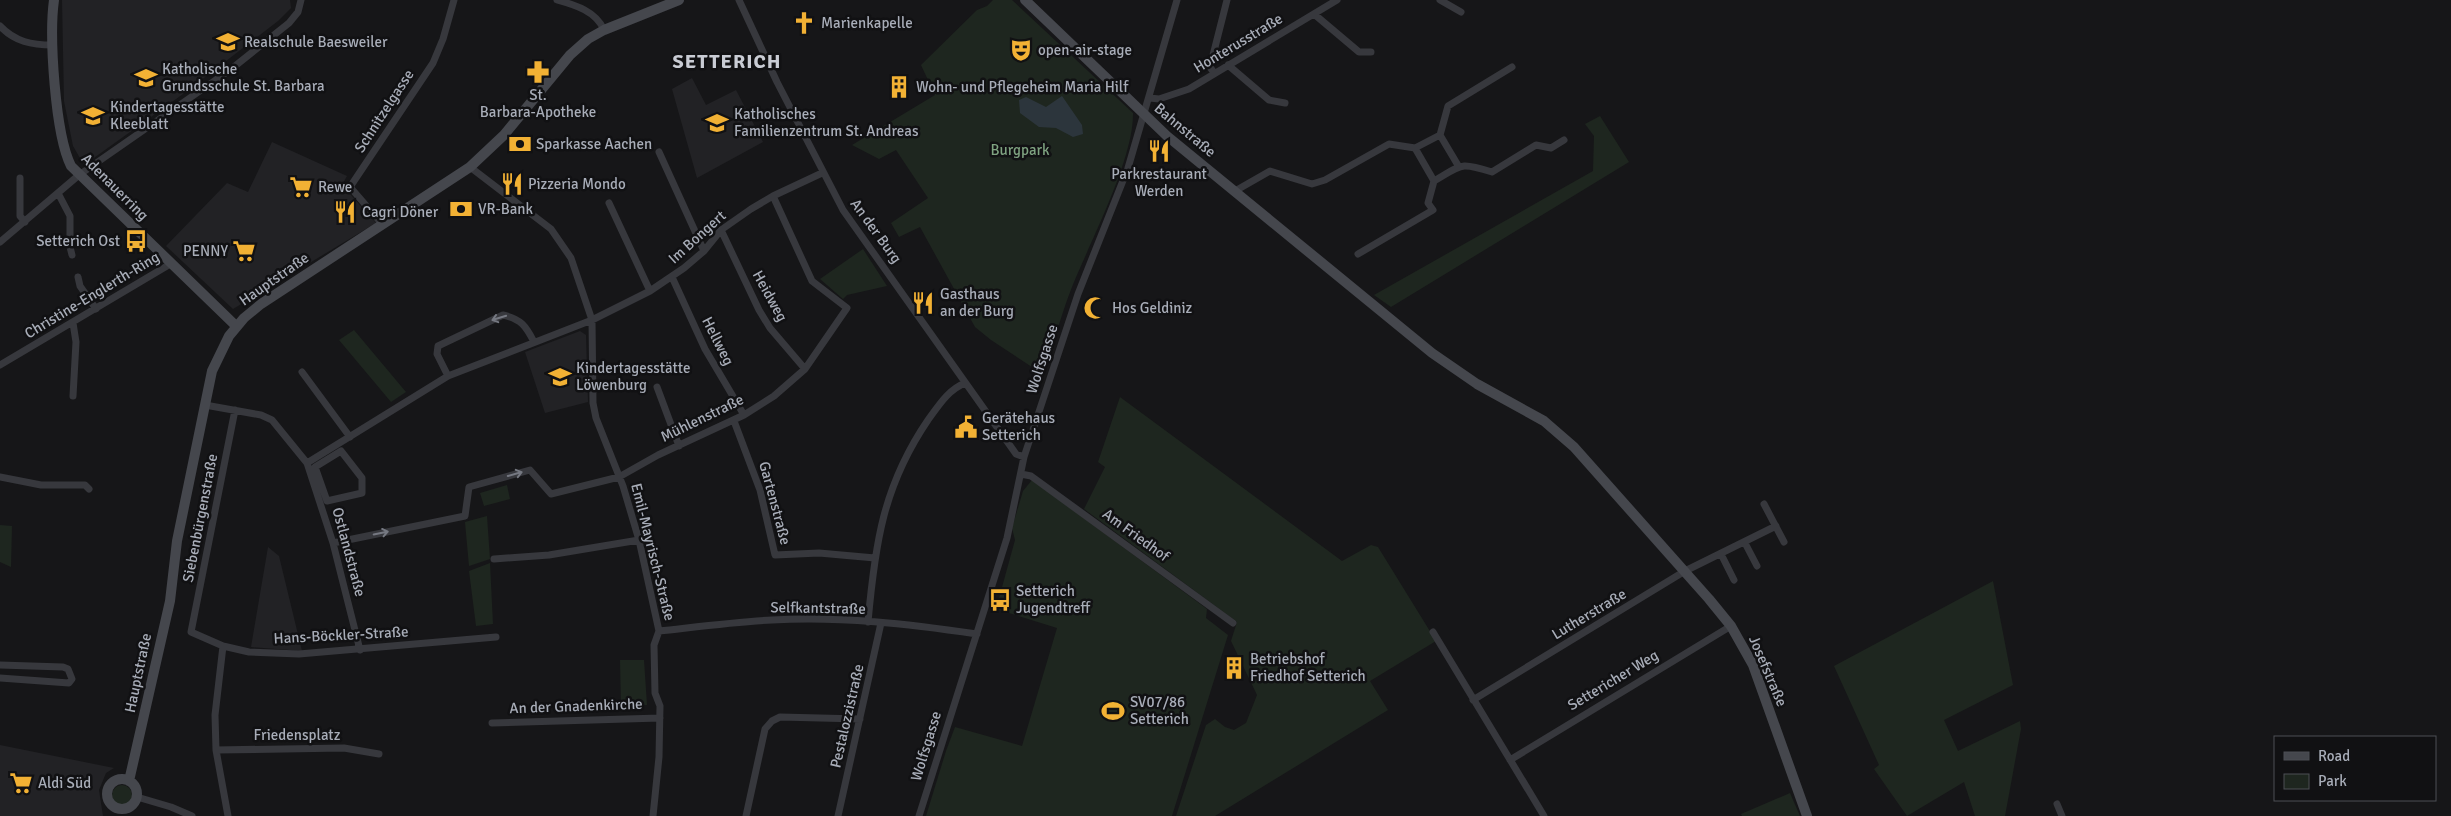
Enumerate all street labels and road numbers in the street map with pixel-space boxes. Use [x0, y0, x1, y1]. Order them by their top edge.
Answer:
street label: Honterusstraße [1190, 9, 1286, 77]
street label: Schnitzelgasse [350, 66, 418, 156]
street label: Bahnstraße [1151, 99, 1219, 161]
street label: Adenauerring [78, 150, 152, 224]
street label: An der Burg [847, 195, 906, 267]
street label: Im Bongert [665, 206, 729, 268]
street label: Christine-Englerth-Ring [21, 248, 163, 342]
street label: Hauptstraße [236, 248, 312, 310]
street label: Heidweg [749, 267, 791, 325]
street label: Hellweg [698, 314, 738, 368]
street label: Wolfsgasse [1022, 322, 1062, 396]
street label: Mühlenstraße [658, 390, 746, 446]
street label: Siebenbürgenstraße [179, 452, 221, 584]
street label: Gartenstraße [755, 459, 795, 547]
street label: Emil-Mayrisch-Straße [627, 481, 679, 623]
street label: Ostlandstraße [328, 505, 370, 599]
street label: Am Friedhof [1099, 505, 1174, 566]
street label: Lutherstraße [1548, 585, 1630, 643]
street label: Selfkantstraße [770, 598, 866, 618]
street label: Hans-Böckler-Straße [273, 622, 409, 648]
street label: Hauptstraße [121, 632, 155, 714]
street label: Josefstraße [1745, 633, 1791, 709]
street label: Settericher Weg [1564, 646, 1662, 714]
street label: Pestalozzistraße [826, 662, 868, 770]
street label: An der Gnadenkirche [509, 695, 643, 717]
street label: Wolfsgasse [907, 709, 945, 783]
street label: Friedensplatz [253, 726, 341, 744]

